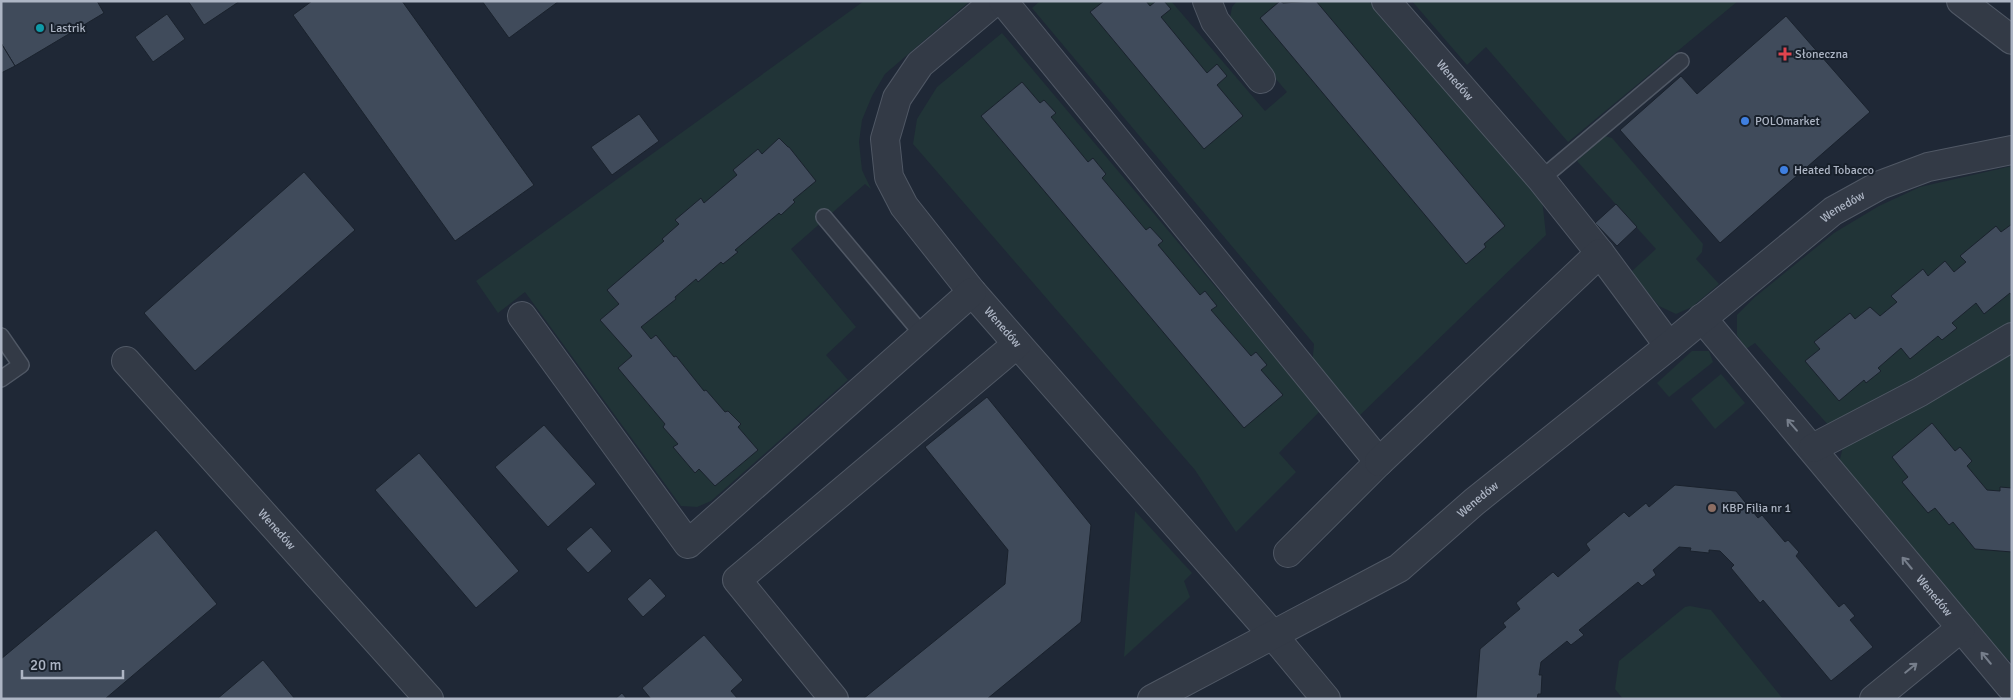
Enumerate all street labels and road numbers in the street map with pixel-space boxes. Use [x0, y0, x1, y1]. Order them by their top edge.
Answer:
street label: Wenedów [1433, 57, 1477, 104]
street label: Wenedów [1817, 187, 1868, 226]
street label: Wenedów [981, 304, 1025, 351]
street label: Wenedów [1454, 478, 1502, 521]
street label: Wenedów [255, 506, 299, 553]
street label: Wenedów [1913, 572, 1956, 620]

